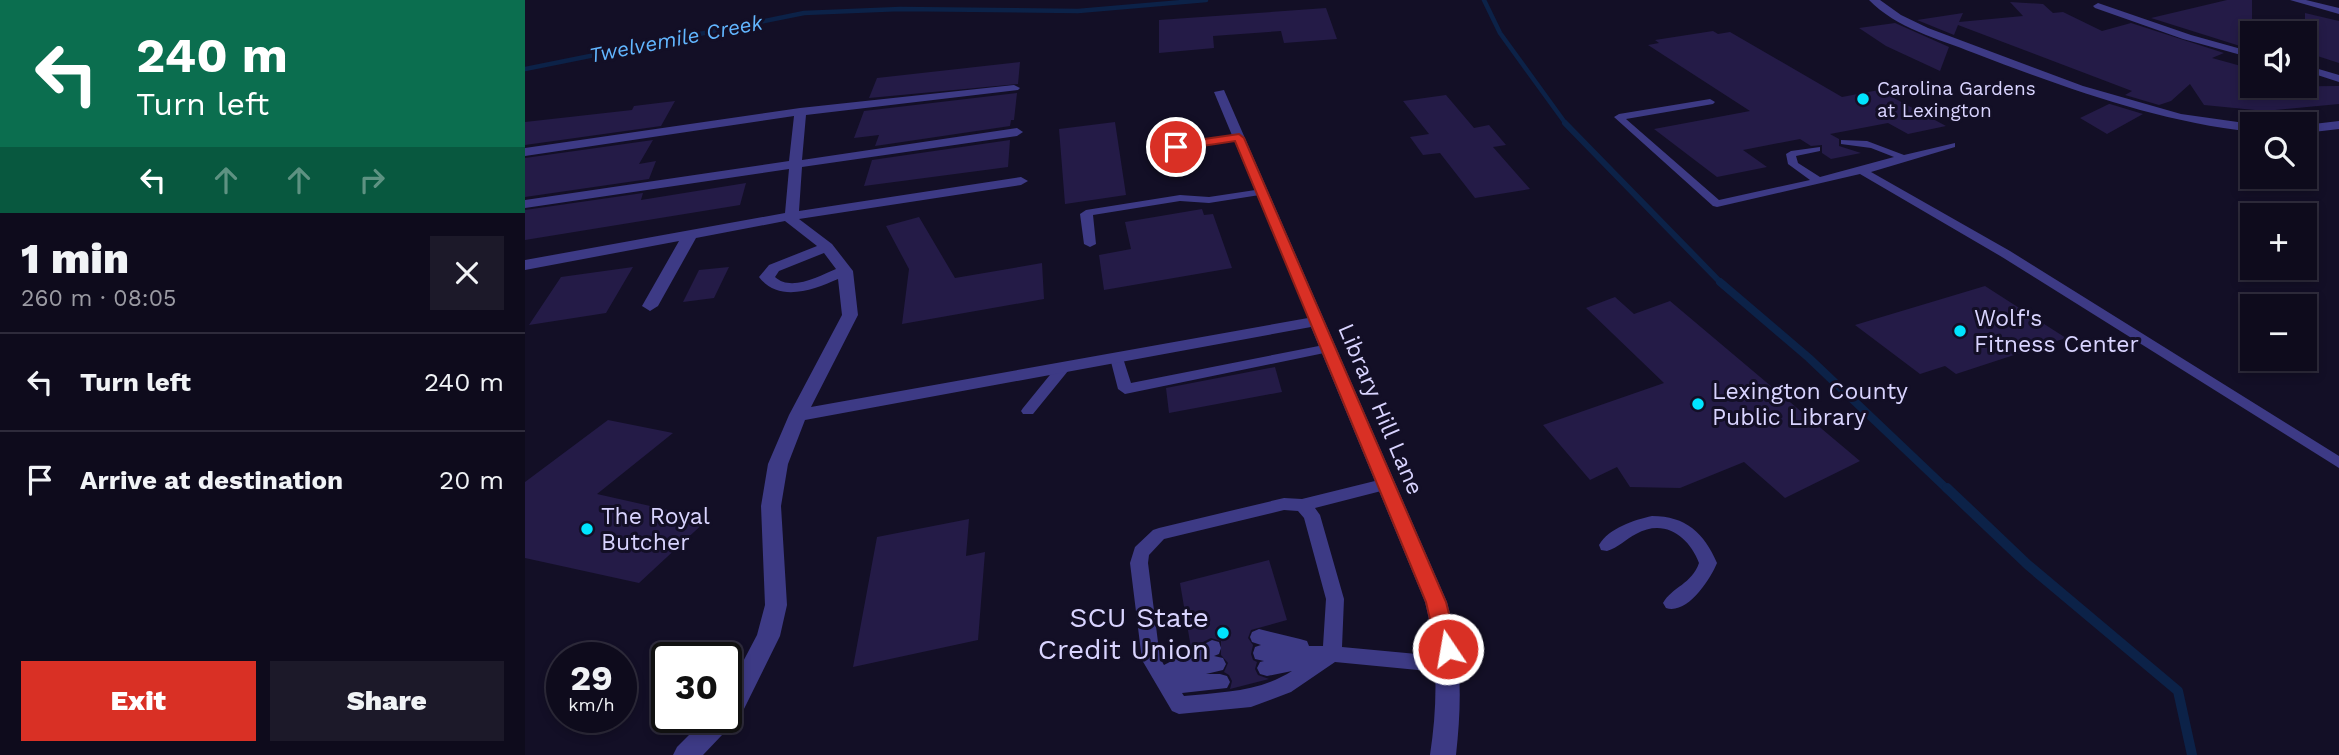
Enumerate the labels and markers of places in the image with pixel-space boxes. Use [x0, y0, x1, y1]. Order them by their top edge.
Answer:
place label: Carolina Gardens at Lexington [1877, 77, 2036, 122]
marker: Carolina Gardens at Lexington [1855, 91, 1871, 107]
pin [1146, 117, 1206, 177]
place label: Wolf's Fitness Center [1974, 305, 2139, 358]
marker: Wolf's Fitness Center [1952, 323, 1968, 339]
place label: Lexington County Public Library [1712, 378, 1908, 431]
marker: Lexington County Public Library [1690, 396, 1706, 412]
place label: The Royal Butcher [601, 503, 710, 556]
marker: The Royal Butcher [579, 521, 595, 537]
place label: SCU State Credit Union [1038, 601, 1209, 666]
marker: SCU State Credit Union [1215, 625, 1231, 641]

